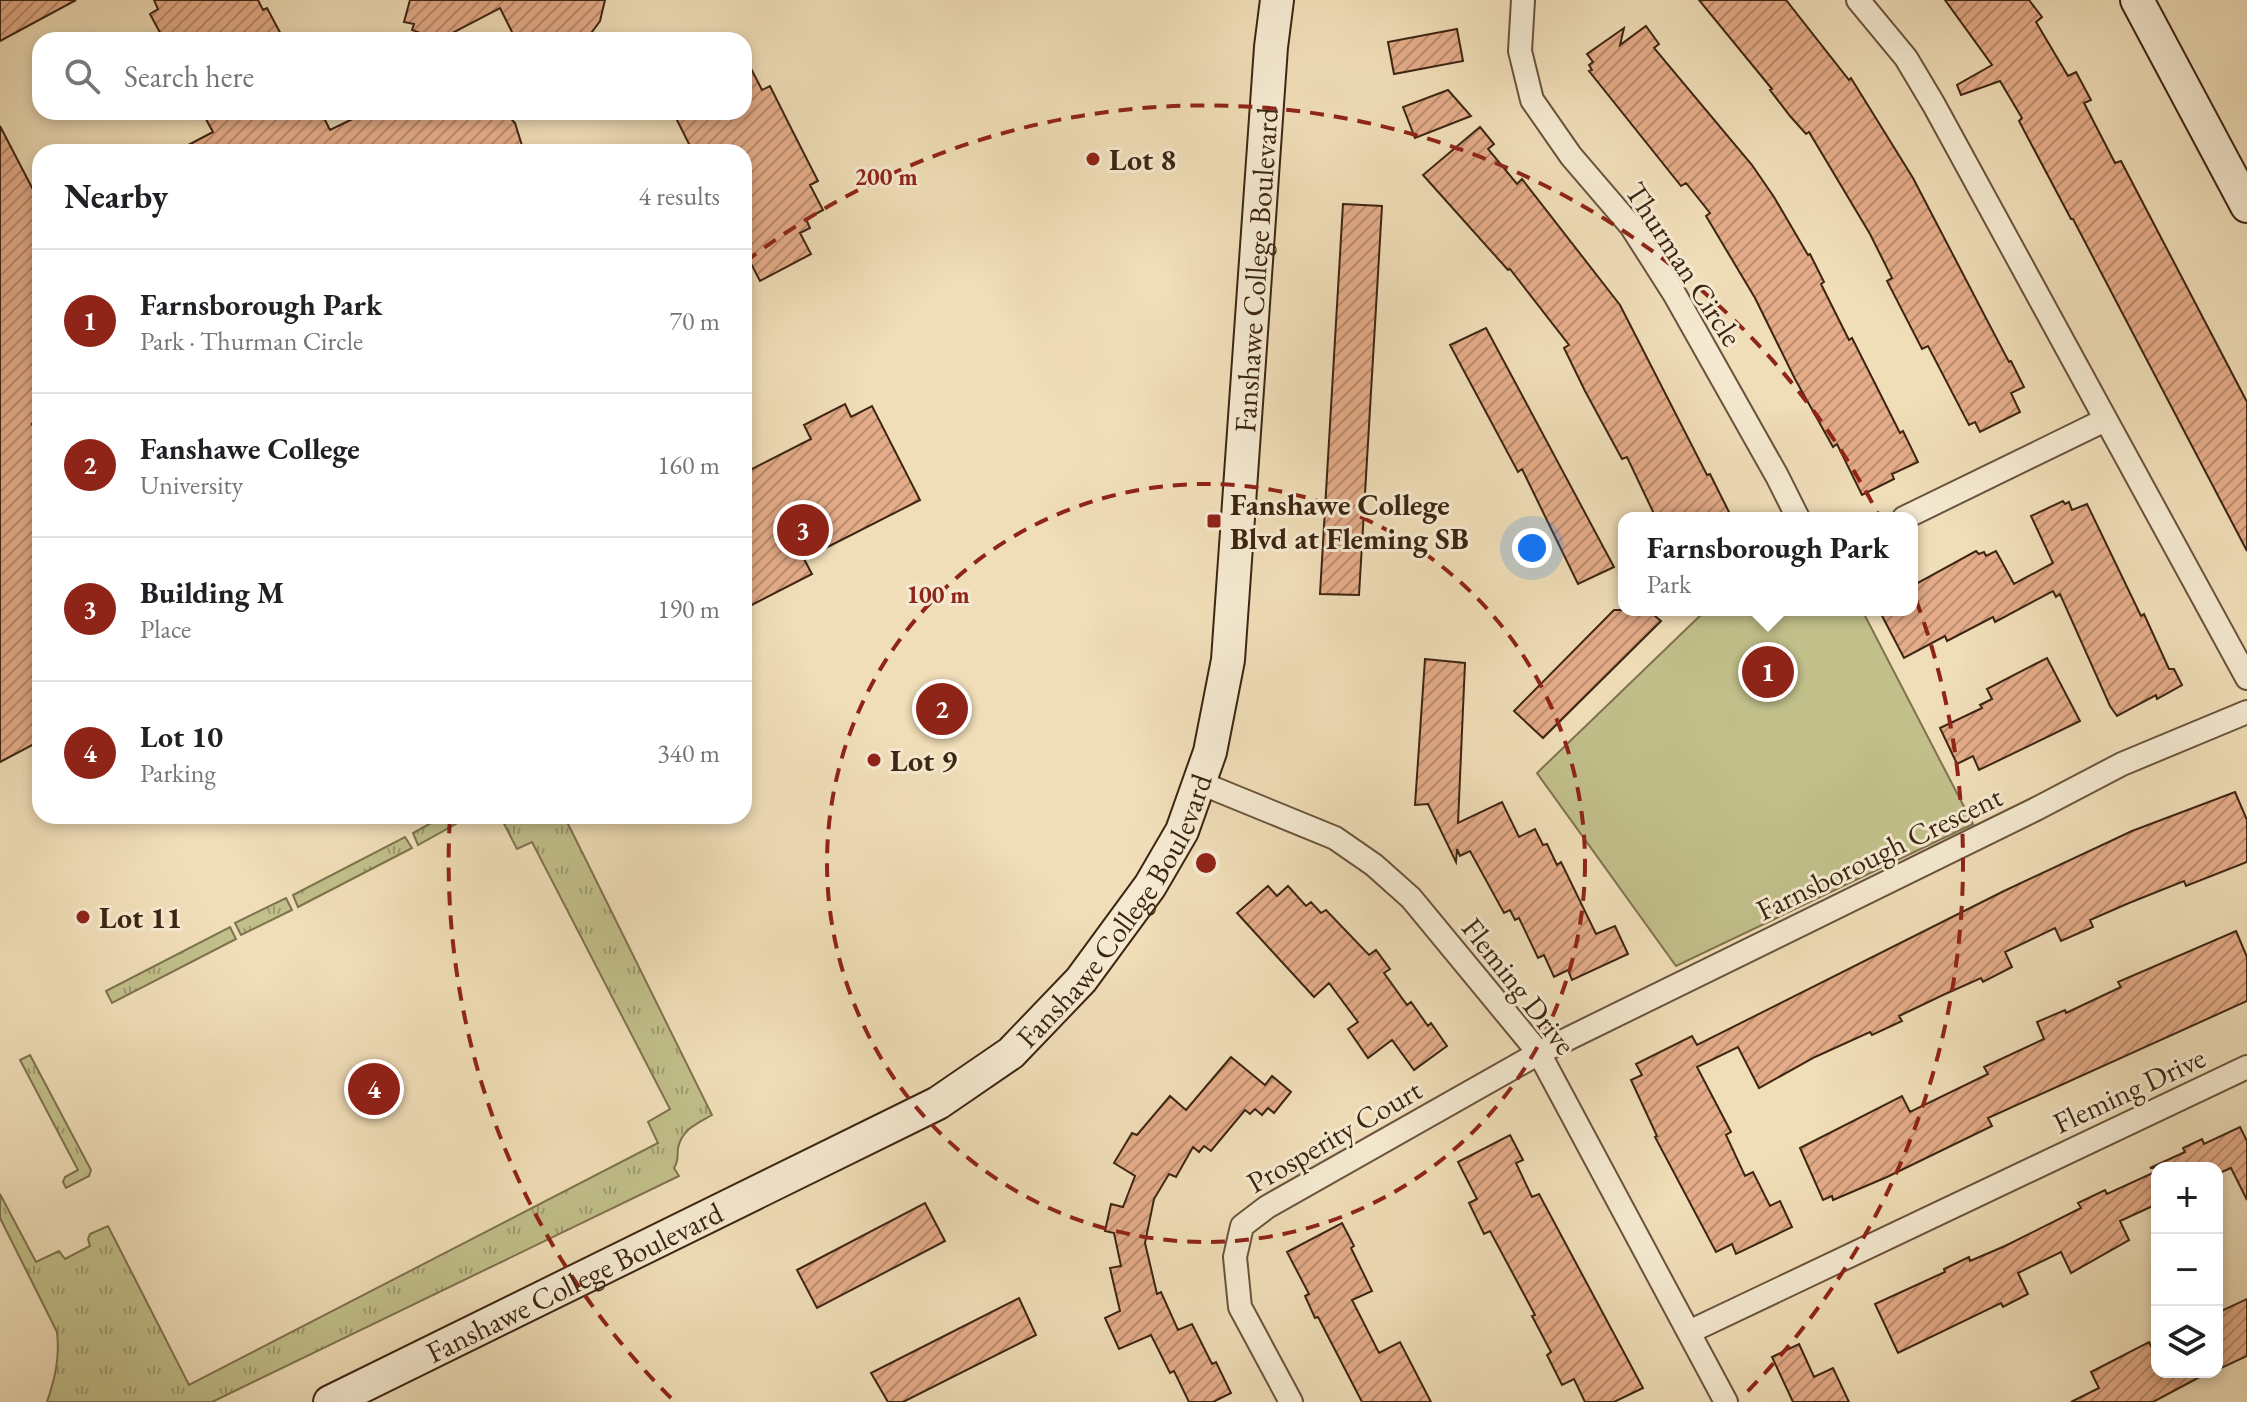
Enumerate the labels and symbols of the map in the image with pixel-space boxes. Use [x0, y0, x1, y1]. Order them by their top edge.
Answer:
street label: Fanshawe College Boulevard [1225, 105, 1286, 434]
place label: Lot 8 [1109, 140, 1176, 179]
marker: Lot 8 [1084, 150, 1102, 168]
text: 200 m [854, 161, 918, 192]
street label: Thurman Circle [1616, 174, 1752, 354]
place label: Fanshawe College Blvd at Fleming SB [1230, 485, 1469, 558]
pin: 3 [777, 500, 829, 560]
marker: Fanshawe College Blvd at Fleming SB [1205, 512, 1223, 530]
your location [1512, 528, 1552, 568]
text: 100 m [906, 579, 970, 610]
pin: 1 [1742, 642, 1794, 702]
pin: 2 [916, 679, 968, 739]
place label: Lot 9 [890, 741, 957, 780]
marker: Lot 9 [865, 751, 883, 769]
street label: Fanshawe College Boulevard [1007, 768, 1221, 1056]
street label: Farnsborough Crescent [1750, 776, 2009, 929]
centre of rings [1192, 849, 1220, 877]
place label: Lot 11 [99, 898, 182, 937]
marker: Lot 11 [74, 908, 92, 926]
street label: Fleming Drive [1453, 909, 1585, 1063]
street label: Fleming Drive [2046, 1038, 2212, 1142]
pin: 4 [348, 1059, 400, 1119]
street label: Prosperity Court [1239, 1070, 1429, 1202]
street label: Fanshawe College Boulevard [419, 1192, 730, 1371]

